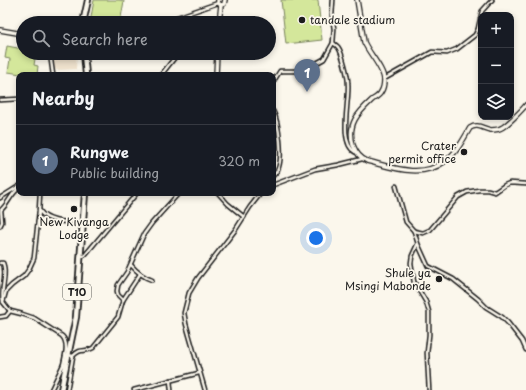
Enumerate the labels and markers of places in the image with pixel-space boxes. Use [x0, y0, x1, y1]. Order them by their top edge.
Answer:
place label: tandale stadium [310, 11, 395, 28]
marker: tandale stadium [297, 15, 307, 25]
pin: 1 [294, 59, 320, 92]
place label: Crater permit office [388, 137, 457, 167]
marker: Crater permit office [459, 147, 469, 157]
marker: New Kivanga Lodge [69, 204, 79, 214]
place label: New Kivanga Lodge [39, 213, 109, 243]
place label: Shule ya Msingi Mabonde [345, 264, 431, 294]
marker: Shule ya Msingi Mabonde [434, 274, 444, 284]

